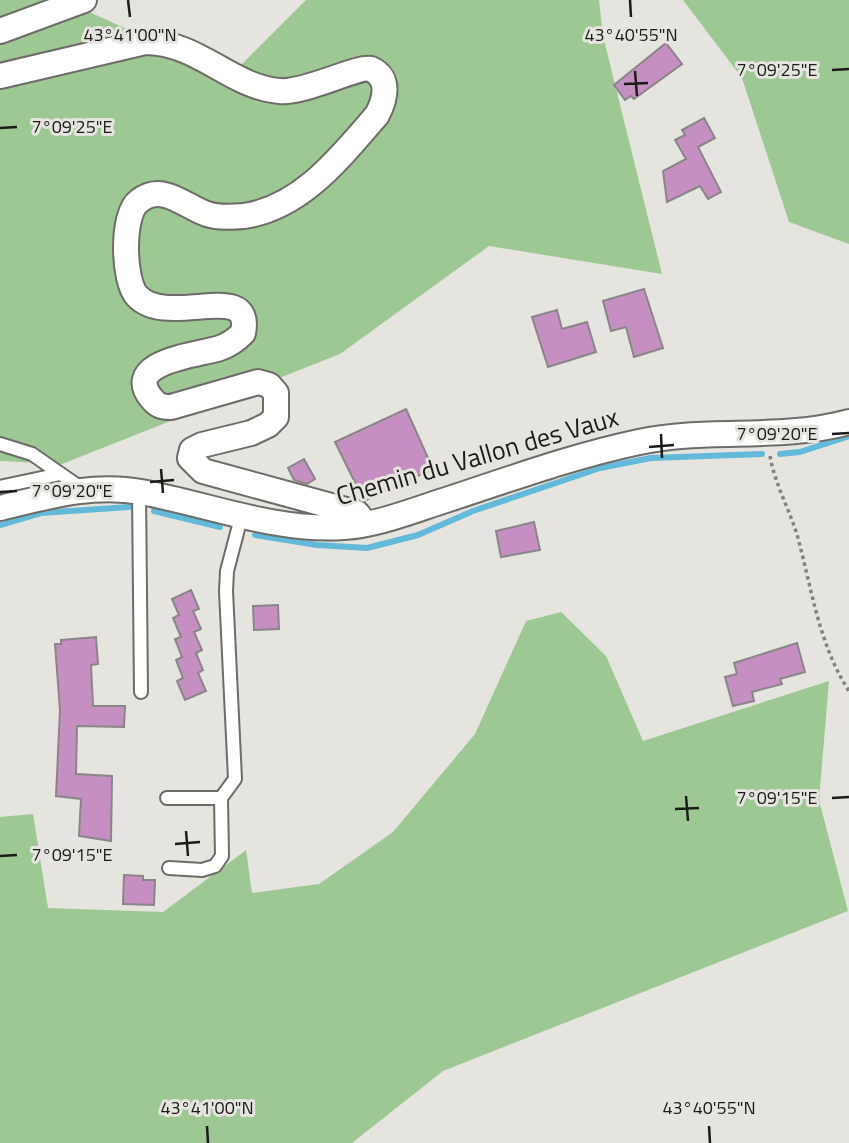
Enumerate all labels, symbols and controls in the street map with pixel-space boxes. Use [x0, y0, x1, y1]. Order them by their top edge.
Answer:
text: 43°41'00"N [83, 21, 177, 48]
text: 43°40'55"N [584, 21, 678, 48]
text: 7°09'25"E [737, 56, 817, 83]
text: 7°09'25"E [32, 113, 112, 140]
street label: Chemin du Vallon des Vaux [331, 397, 623, 515]
text: 7°09'20"E [737, 420, 817, 447]
text: 7°09'20"E [32, 477, 112, 504]
text: 7°09'15"E [737, 784, 817, 811]
text: 7°09'15"E [32, 841, 112, 868]
text: 43°41'00"N [160, 1094, 254, 1121]
text: 43°40'55"N [662, 1094, 756, 1121]

